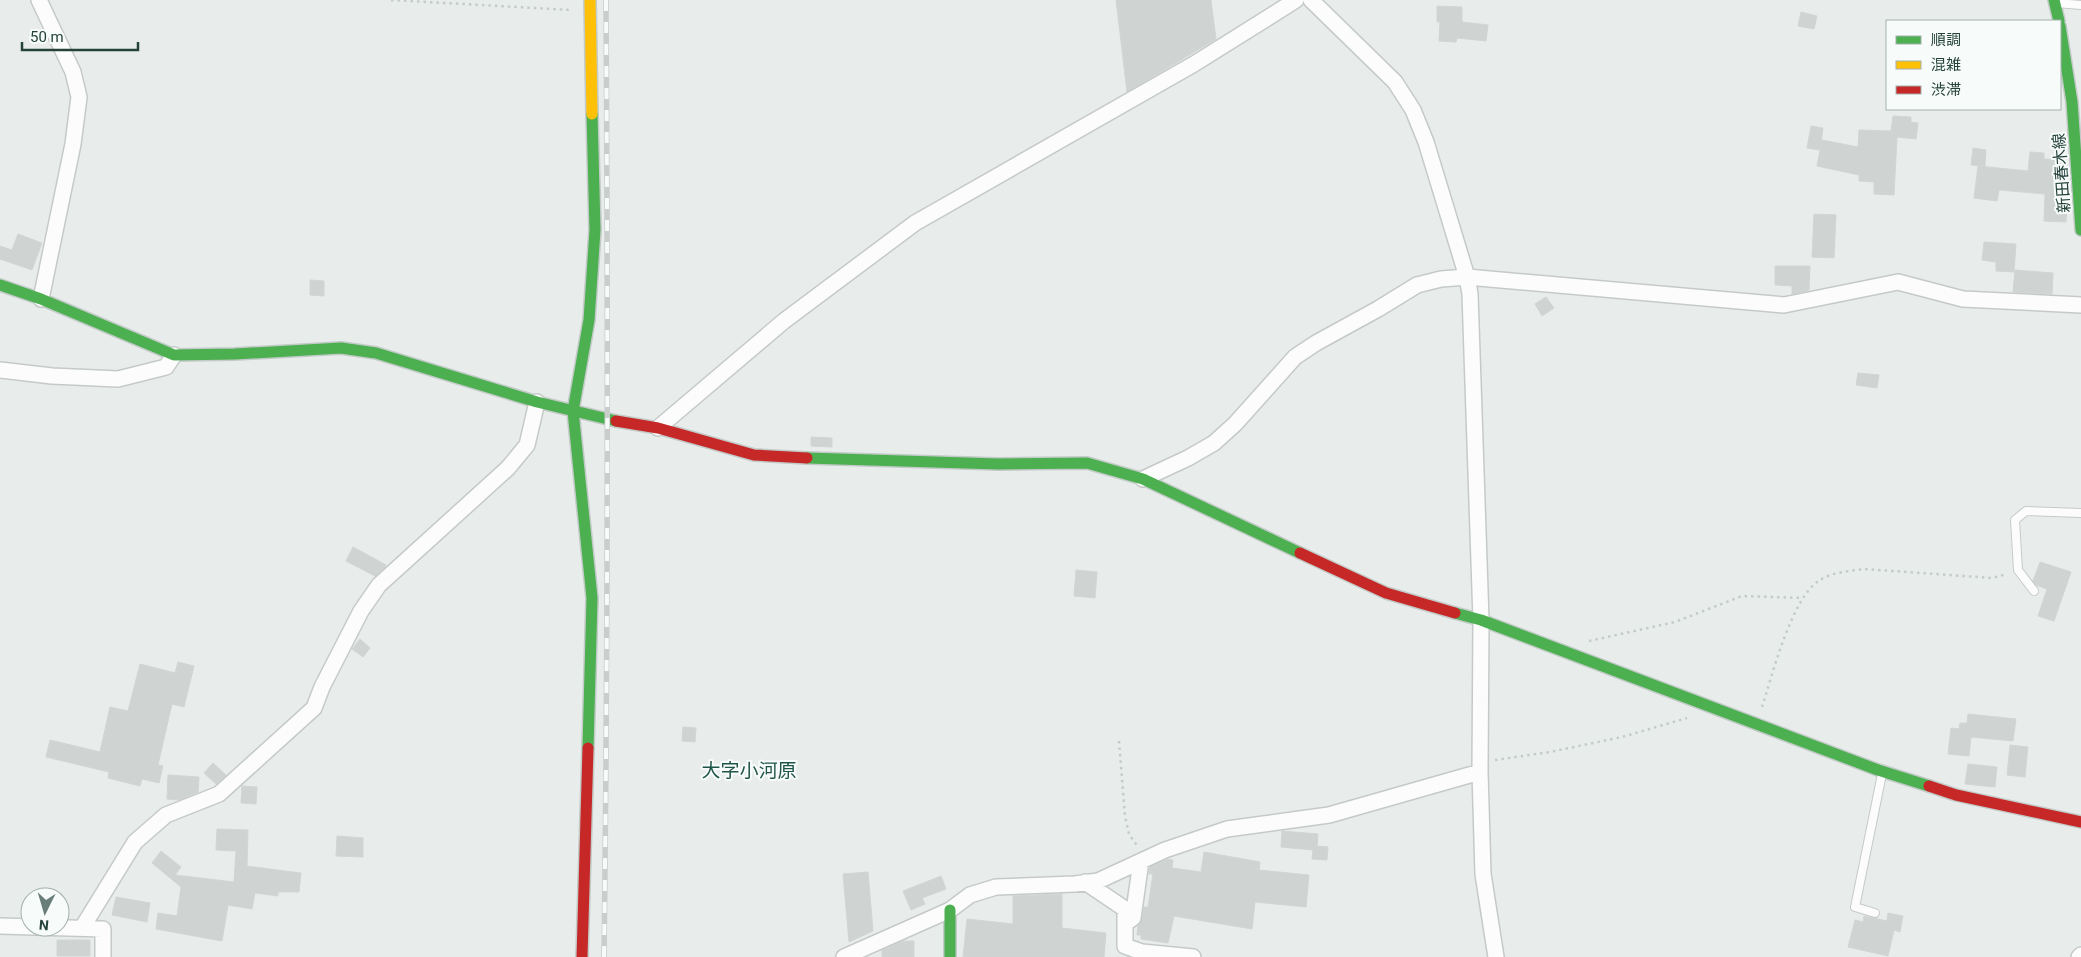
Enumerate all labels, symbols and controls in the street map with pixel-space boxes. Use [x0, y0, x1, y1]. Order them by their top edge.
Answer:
scale bar [22, 20, 139, 52]
legend [1886, 20, 2061, 110]
text: 50 m [30, 28, 64, 46]
text: 順調 [1931, 31, 1961, 49]
text: 混雑 [1931, 56, 1961, 74]
text: 渋滞 [1931, 81, 1961, 99]
street label: 新田春木線 [2049, 132, 2074, 214]
district label: 大字小河原 [701, 759, 797, 782]
north arrow [20, 887, 70, 937]
text: N [38, 917, 49, 933]

